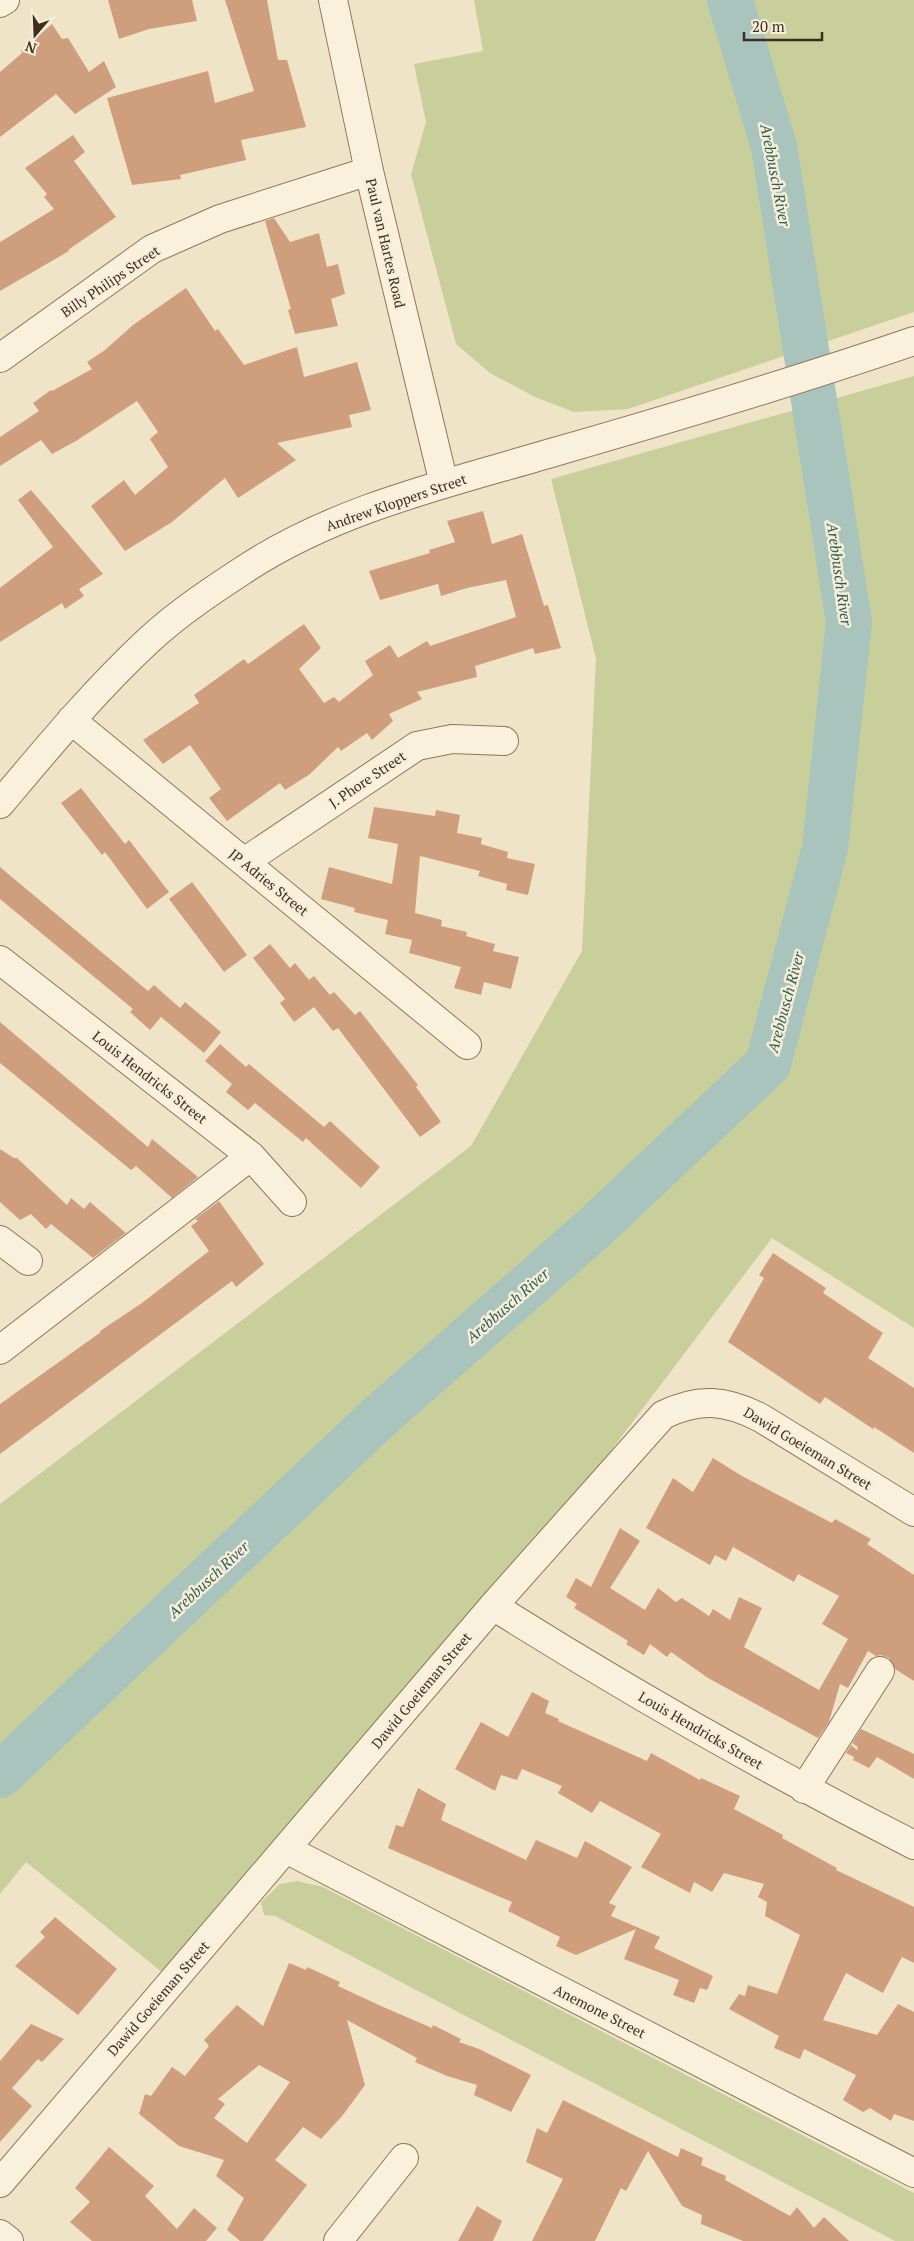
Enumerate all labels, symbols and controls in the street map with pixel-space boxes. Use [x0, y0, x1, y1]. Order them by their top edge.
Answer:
north arrow [10, 10, 60, 60]
scale bar [744, 10, 822, 42]
text: 20 m [752, 16, 785, 36]
text: N [22, 37, 39, 58]
water label: Arebbusch River [756, 121, 796, 229]
street label: Paul van Hartes Road [362, 176, 410, 310]
street label: Billy Philips Street [57, 240, 164, 321]
street label: Andrew Kloppers Street [323, 469, 470, 535]
water label: Arebbusch River [823, 520, 857, 628]
street label: J. Phore Street [325, 746, 410, 812]
street label: JP Adries Street [225, 844, 313, 920]
water label: Arebbusch River [762, 948, 808, 1056]
street label: Louis Hendricks Street [89, 1026, 212, 1128]
water label: Arebbusch River [461, 1263, 554, 1347]
street label: Dawid Goeieman Street [740, 1402, 876, 1494]
water label: Arebbusch River [163, 1536, 254, 1622]
street label: Dawid Goeieman Street [367, 1627, 476, 1752]
street label: Louis Hendricks Street [635, 1687, 767, 1774]
street label: Dawid Goeieman Street [103, 1936, 214, 2060]
street label: Anemone Street [551, 1980, 650, 2043]

